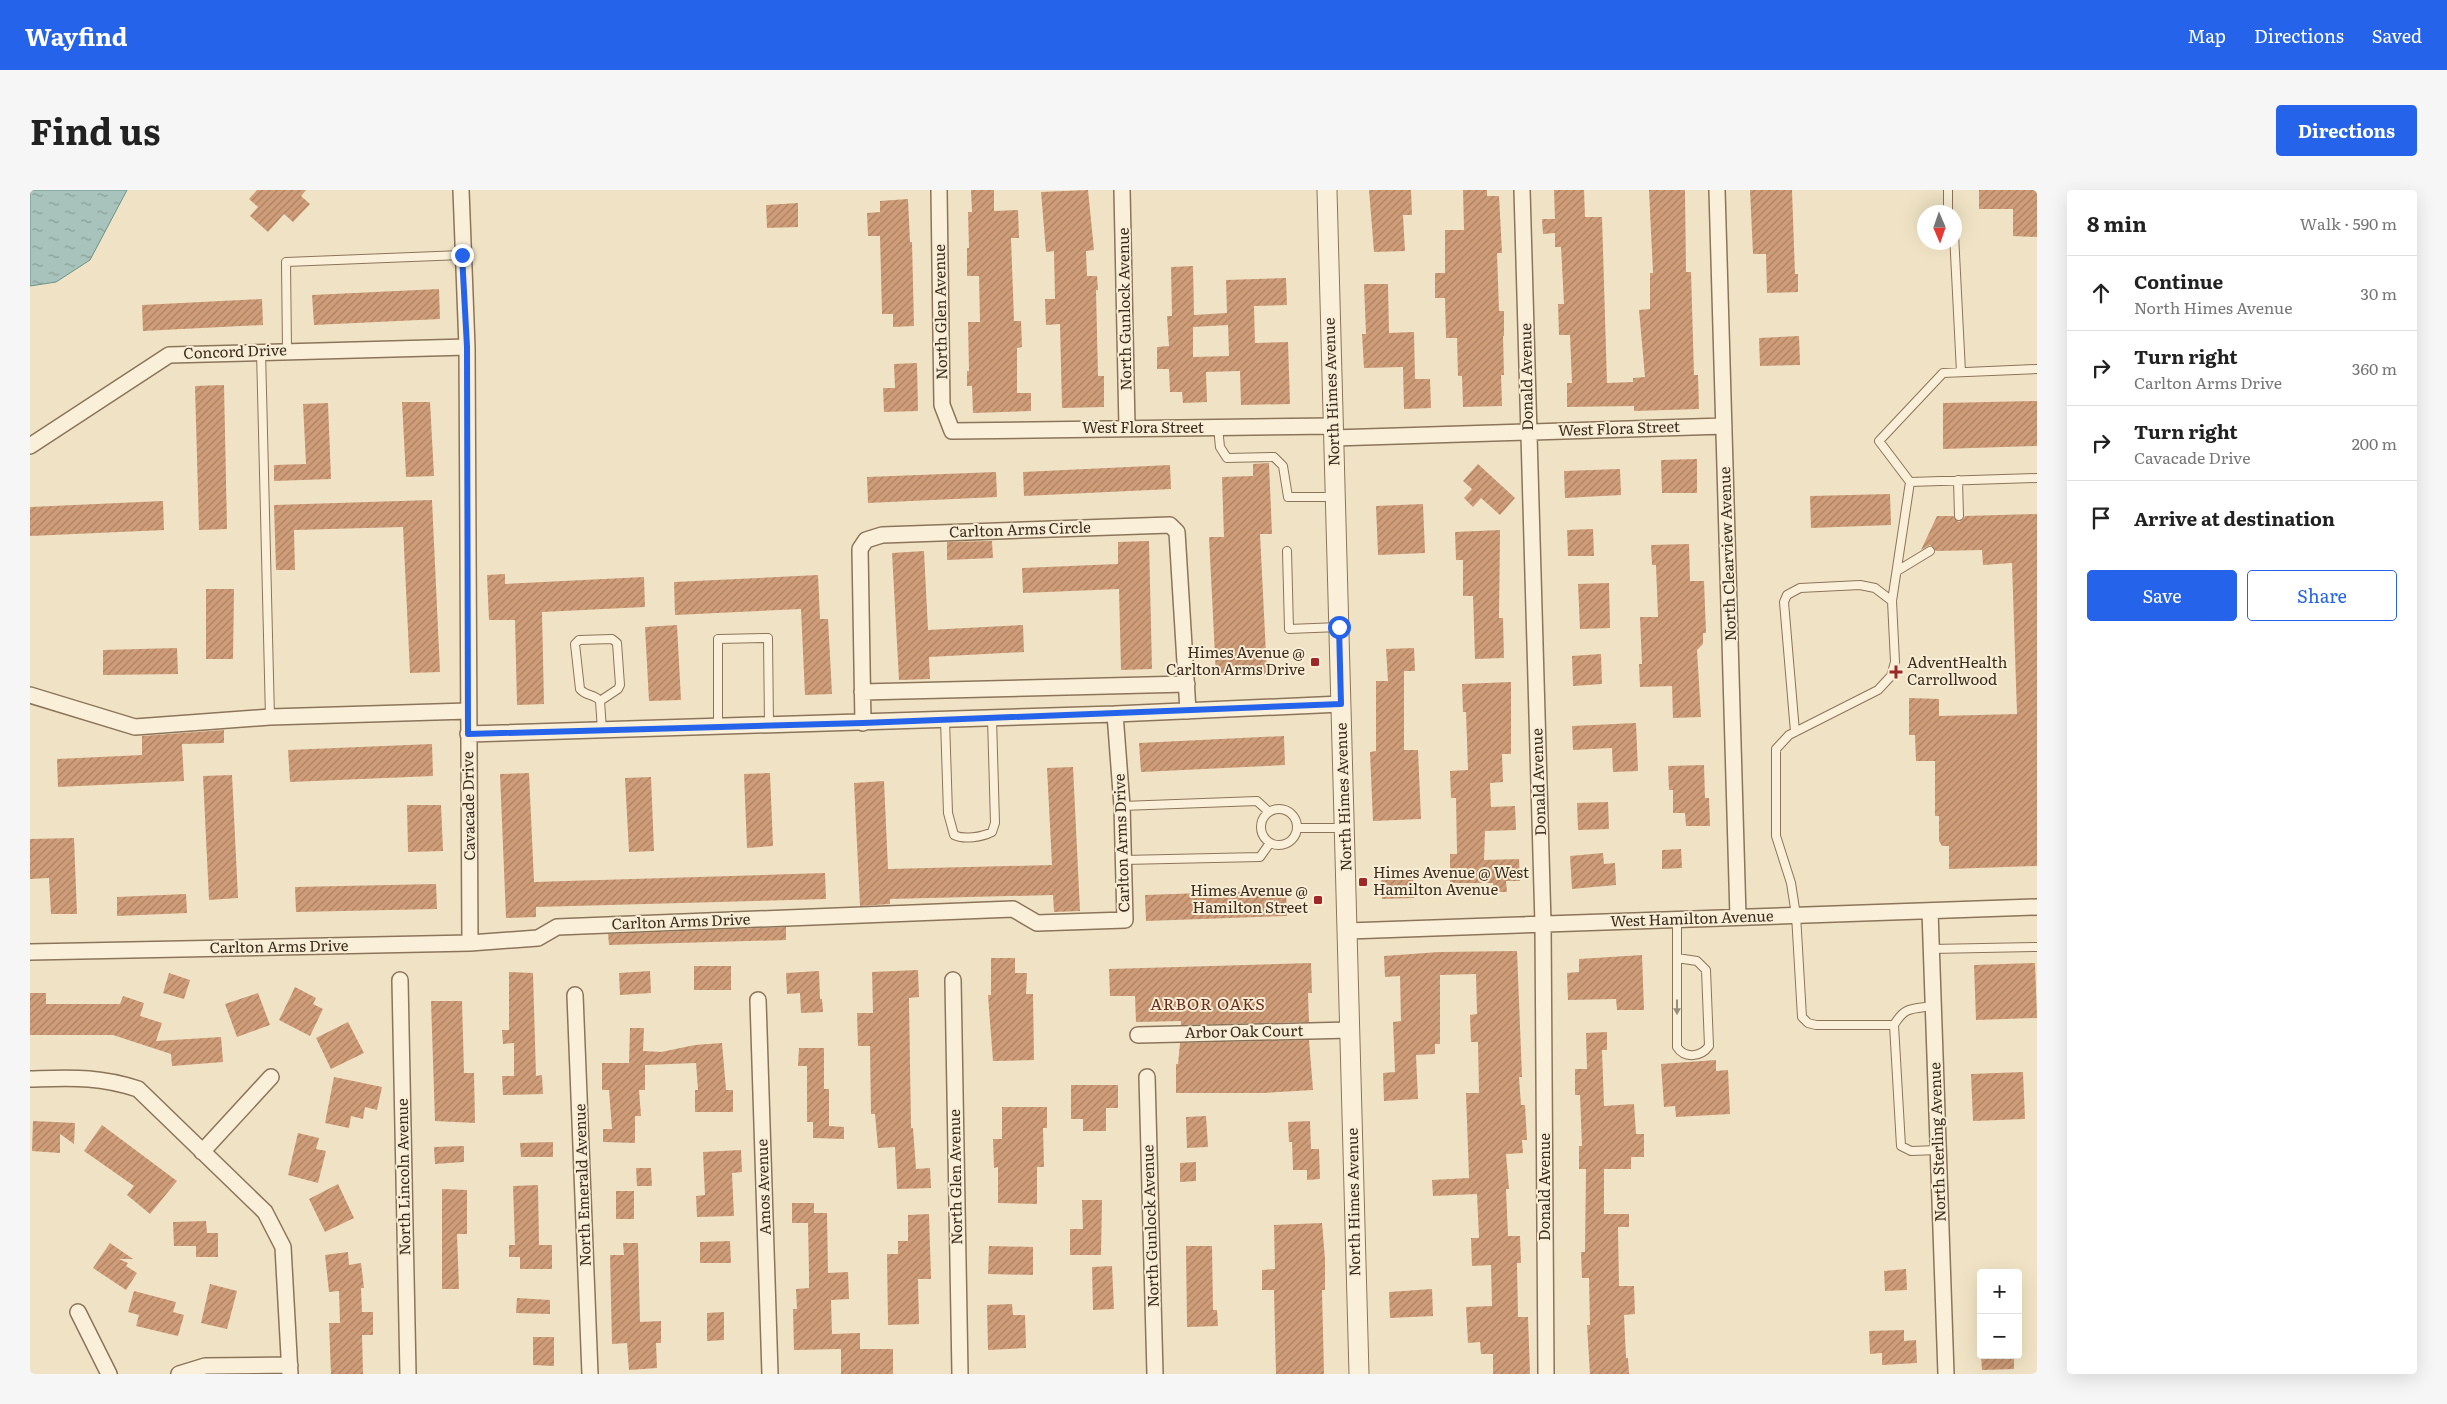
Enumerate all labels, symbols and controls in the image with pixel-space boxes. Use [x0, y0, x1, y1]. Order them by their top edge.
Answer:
text: Wayfind [25, 18, 128, 53]
text: Map [2188, 22, 2226, 49]
text: Directions [2254, 22, 2344, 49]
text: Saved [2372, 22, 2422, 49]
text: Find us [30, 104, 160, 156]
button: Directions [2276, 105, 2417, 156]
north arrow [1917, 205, 1962, 250]
text: 8 min [2087, 207, 2147, 238]
text: Walk · 590 m [2300, 211, 2397, 235]
street label: North Gunlock Avenue [1111, 227, 1136, 391]
route end [451, 244, 474, 267]
street label: North Glen Avenue [927, 244, 952, 380]
text: Continue [2134, 267, 2223, 295]
icon: ahead [2087, 279, 2115, 307]
text: 30 m [2360, 281, 2397, 305]
text: North Himes Avenue [2134, 295, 2292, 319]
street label: North Himes Avenue [1316, 317, 1345, 467]
street label: Donald Avenue [1513, 323, 1538, 431]
street label: Concord Drive [183, 337, 287, 364]
text: Turn right [2134, 342, 2238, 370]
icon: right [2087, 354, 2115, 382]
text: 360 m [2352, 356, 2397, 380]
text: Carlton Arms Drive [2134, 370, 2282, 394]
street label: West Flora Street [1558, 414, 1680, 441]
street label: West Flora Street [1082, 415, 1204, 438]
text: Turn right [2134, 417, 2238, 445]
icon: right [2087, 429, 2115, 457]
text: 200 m [2352, 431, 2397, 455]
text: Cavacade Drive [2134, 445, 2250, 469]
street label: North Clearview Avenue [1712, 466, 1741, 642]
icon: arrive [2087, 504, 2115, 532]
text: Arrive at destination [2134, 504, 2335, 532]
street label: Carlton Arms Circle [949, 515, 1091, 542]
button: Save [2087, 570, 2237, 621]
button: Share [2247, 570, 2397, 621]
route start [1328, 616, 1351, 639]
place label: Himes Avenue @ Carlton Arms Drive [1166, 640, 1305, 680]
place label: AdventHealth Carrollwood [1907, 650, 2008, 690]
marker: Himes Avenue @ Carlton Arms Drive [1309, 656, 1321, 668]
marker: AdventHealth Carrollwood [1889, 665, 1903, 679]
street label: North Himes Avenue [1328, 722, 1357, 872]
street label: Donald Avenue [1524, 728, 1551, 836]
street label: Cavacade Drive [455, 751, 480, 861]
street label: Carlton Arms Drive [1107, 773, 1134, 913]
place label: Himes Avenue @ West Hamilton Avenue [1373, 860, 1529, 900]
marker: Himes Avenue @ West Hamilton Avenue [1357, 876, 1369, 888]
place label: Himes Avenue @ Hamilton Street [1190, 878, 1308, 918]
marker: Himes Avenue @ Hamilton Street [1312, 894, 1324, 906]
street label: West Hamilton Avenue [1610, 903, 1774, 932]
street label: Carlton Arms Drive [611, 907, 751, 934]
street label: Carlton Arms Drive [209, 933, 349, 958]
district label: ARBOR OAKS [1150, 991, 1266, 1015]
one-way arrow [1673, 999, 1681, 1015]
street label: Arbor Oak Court [1184, 1018, 1304, 1043]
street label: North Sterling Avenue [1922, 1062, 1951, 1222]
street label: North Lincoln Avenue [390, 1098, 415, 1256]
street label: North Emerald Avenue [567, 1103, 596, 1267]
street label: North Glen Avenue [942, 1109, 967, 1245]
street label: North Himes Avenue [1340, 1127, 1365, 1276]
street label: Donald Avenue [1532, 1133, 1555, 1241]
street label: Amos Avenue [749, 1138, 776, 1236]
street label: North Gunlock Avenue [1135, 1144, 1164, 1308]
map controls [1977, 1269, 2022, 1359]
button: + [1977, 1269, 2022, 1314]
button: − [1977, 1314, 2022, 1359]

